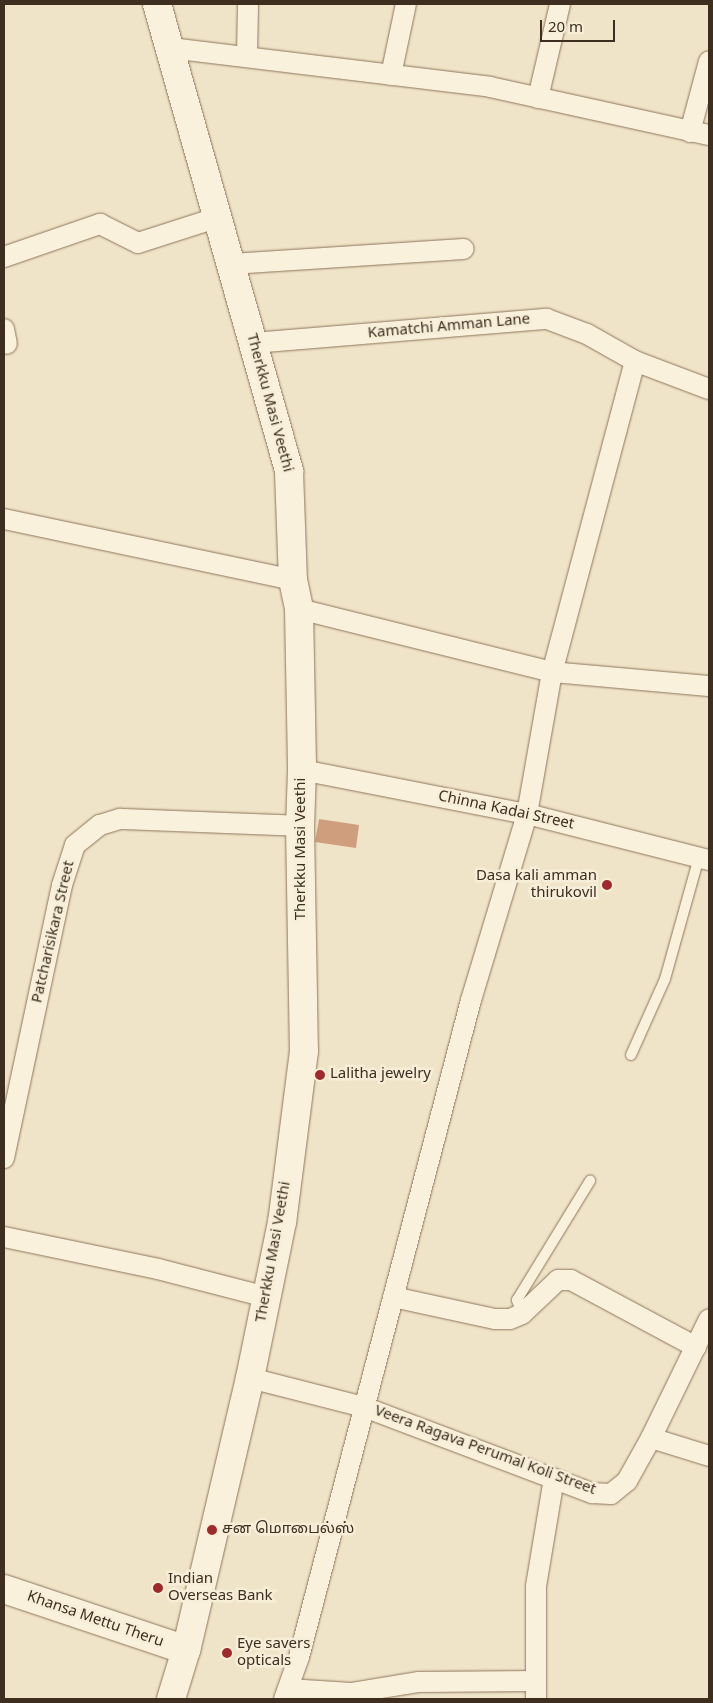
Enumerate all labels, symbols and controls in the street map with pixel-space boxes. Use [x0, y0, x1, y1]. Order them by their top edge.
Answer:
scale bar [543, 10, 618, 42]
text: 20 m [548, 19, 583, 38]
street label: Kamatchi Amman Lane [367, 311, 531, 343]
street label: Therkku Masi Veethi [242, 332, 296, 474]
street label: Therkku Masi Veethi [293, 778, 311, 920]
street label: Chinna Kadai Street [436, 788, 576, 834]
street label: Patcharisikara Street [29, 859, 79, 1005]
place label: Dasa kali amman thirukovil [476, 867, 597, 902]
marker: Dasa kali amman thirukovil [601, 879, 613, 891]
place label: Lalitha jewelry [330, 1066, 431, 1084]
marker: Lalitha jewelry [314, 1069, 326, 1081]
street label: Therkku Masi Veethi [253, 1180, 295, 1324]
street label: Veera Ragava Perumal Koli Street [372, 1402, 598, 1500]
place label: சன மொபைல்ஸ் [222, 1521, 354, 1539]
marker: சன மொபைல்ஸ் [206, 1524, 218, 1536]
place label: Indian Overseas Bank [168, 1570, 273, 1605]
marker: Indian Overseas Bank [152, 1582, 164, 1594]
street label: Khansa Mettu Theru [24, 1588, 166, 1652]
place label: Eye savers opticals [237, 1635, 310, 1670]
marker: Eye savers opticals [221, 1647, 233, 1659]

